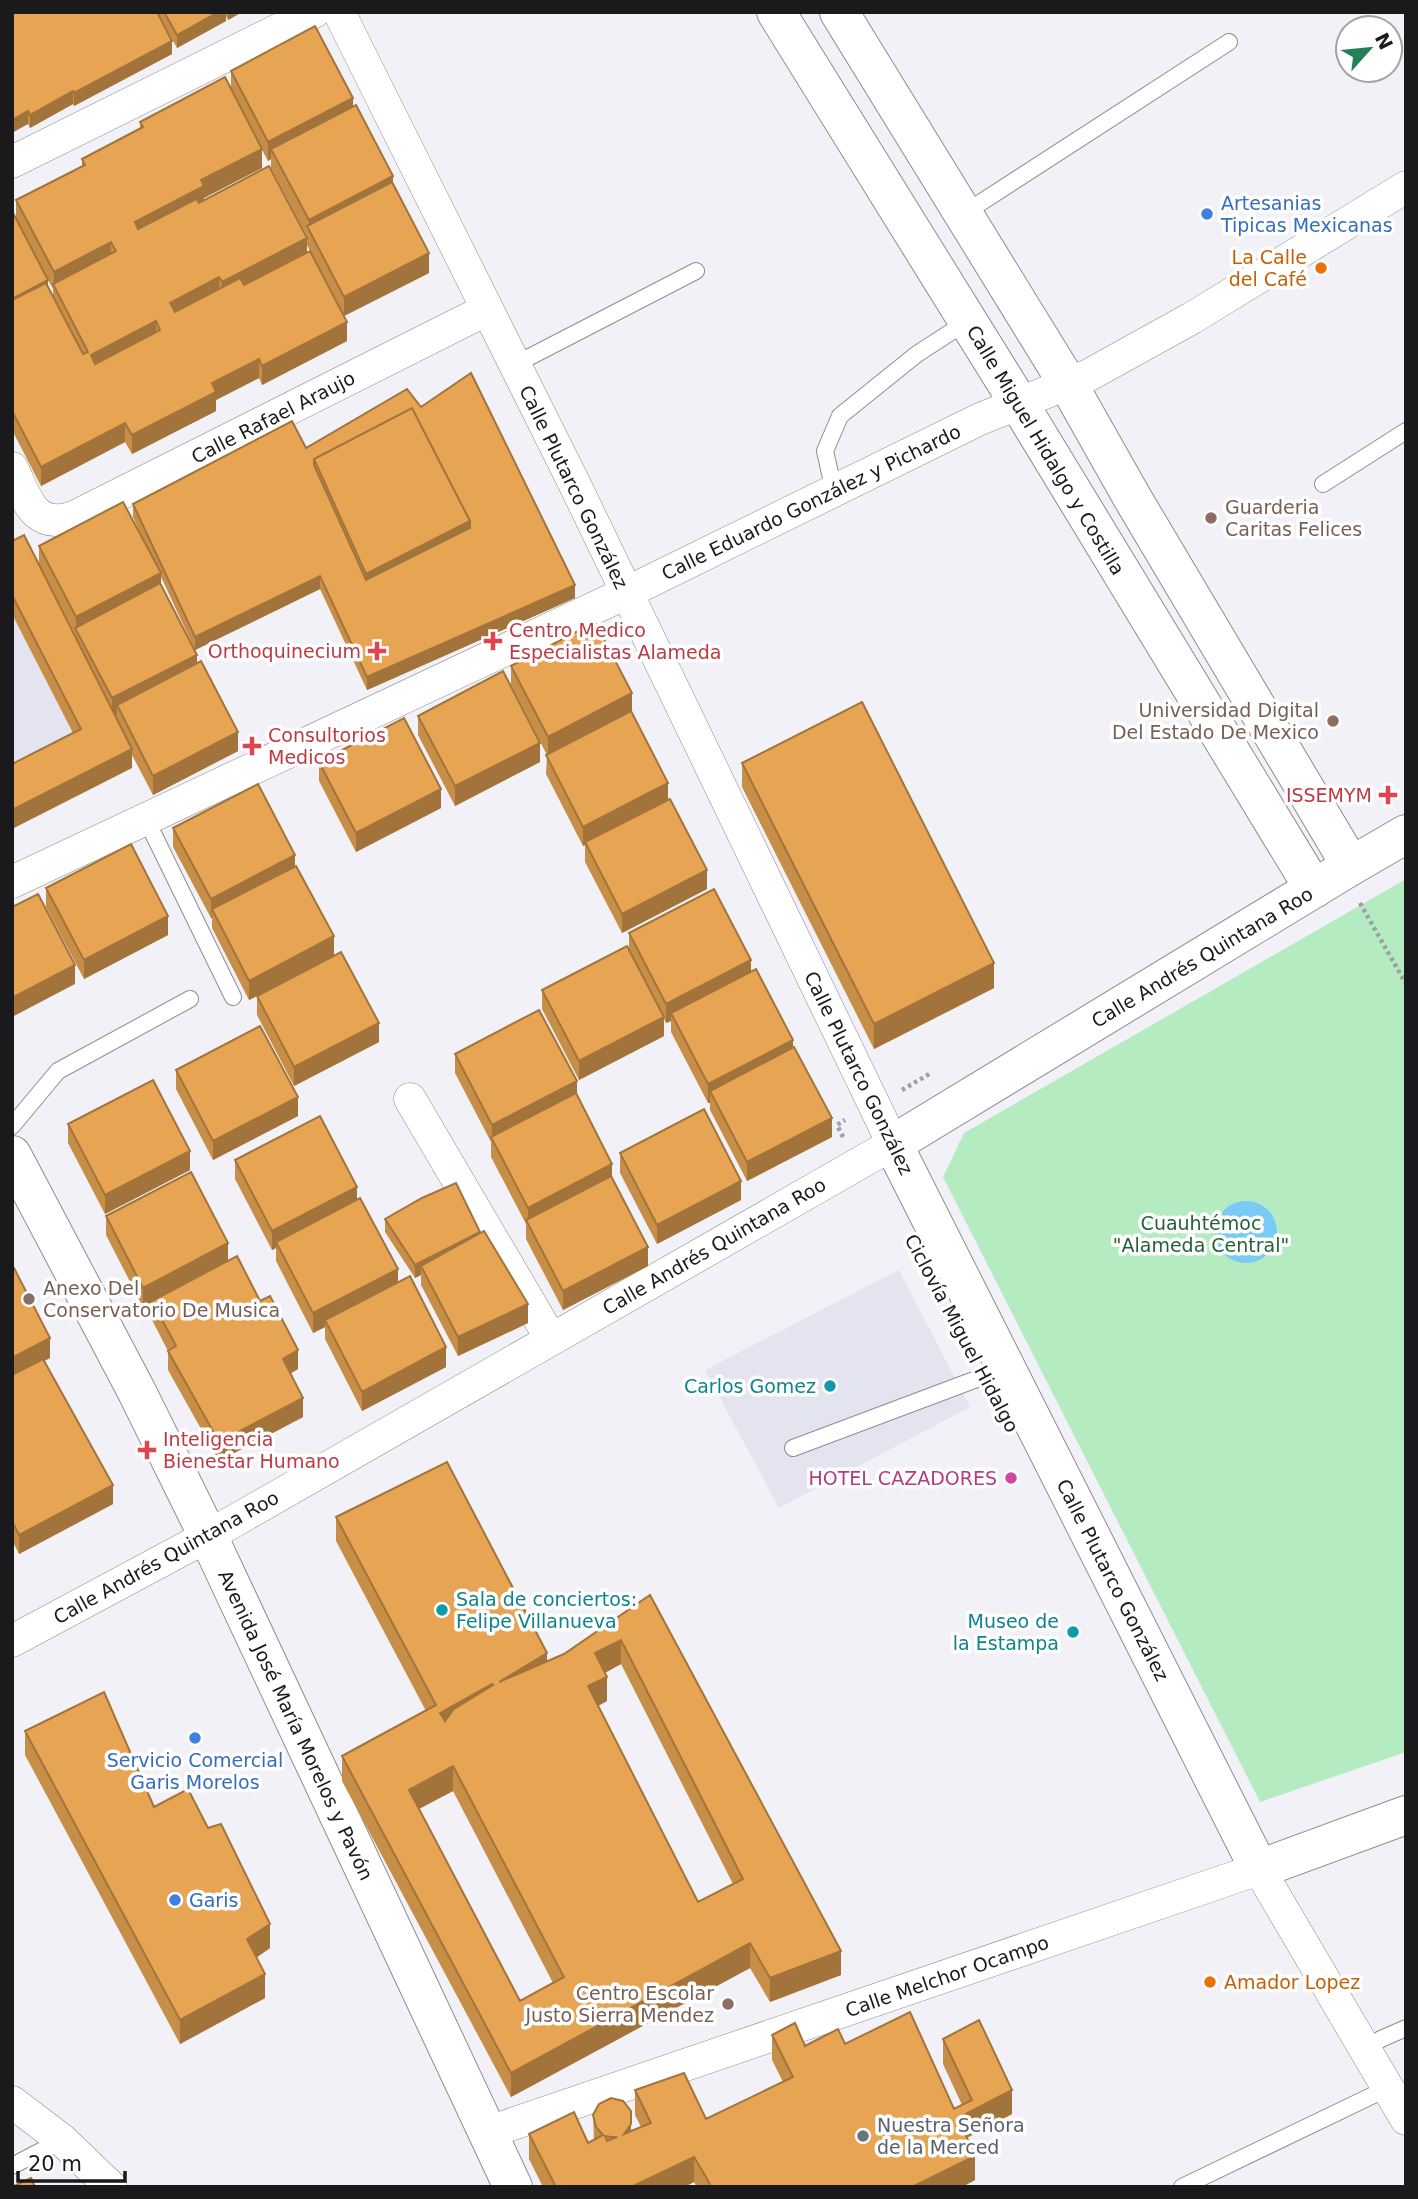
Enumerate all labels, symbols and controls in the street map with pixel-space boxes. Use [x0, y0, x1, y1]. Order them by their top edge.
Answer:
north arrow [1334, 14, 1404, 84]
text: N [1371, 29, 1398, 53]
place label: Artesanias Tipicas Mexicanas [1220, 192, 1393, 236]
marker: Artesanias Tipicas Mexicanas [1199, 206, 1215, 222]
place label: La Calle del Café [1229, 246, 1307, 290]
marker: La Calle del Café [1313, 260, 1329, 276]
street label: Calle Miguel Hidalgo y Costilla [963, 321, 1129, 579]
street label: Calle Rafael Araujo [188, 366, 358, 468]
street label: Calle Plutarco González [515, 382, 633, 592]
street label: Calle Eduardo González y Pichardo [658, 420, 964, 584]
place label: Guarderia Caritas Felices [1225, 496, 1362, 540]
marker: Guarderia Caritas Felices [1203, 510, 1219, 526]
place label: Centro Medico Especialistas Alameda [509, 619, 721, 663]
marker: Centro Medico Especialistas Alameda [483, 631, 503, 651]
place label: Orthoquinecium [208, 640, 361, 662]
marker: Orthoquinecium [367, 641, 387, 661]
place label: Universidad Digital Del Estado De Mexico [1112, 699, 1319, 743]
marker: Universidad Digital Del Estado De Mexico [1325, 713, 1341, 729]
place label: Consultorios Medicos [268, 724, 386, 768]
marker: Consultorios Medicos [242, 736, 262, 756]
place label: ISSEMYM [1286, 784, 1372, 806]
marker: ISSEMYM [1378, 785, 1398, 805]
street label: Calle Andrés Quintana Roo [1087, 882, 1317, 1032]
street label: Calle Plutarco González [800, 968, 918, 1178]
street label: Calle Andrés Quintana Roo [598, 1173, 830, 1319]
park label: Cuauhtémoc "Alameda Central" [1113, 1212, 1289, 1256]
street label: Ciclovía Miguel Hidalgo [900, 1230, 1024, 1436]
place label: Anexo Del Conservatorio De Musica [43, 1277, 280, 1321]
marker: Anexo Del Conservatorio De Musica [21, 1291, 37, 1307]
place label: Carlos Gomez [684, 1375, 816, 1397]
marker: Carlos Gomez [822, 1378, 838, 1394]
place label: Inteligencia Bienestar Humano [163, 1428, 340, 1472]
marker: Inteligencia Bienestar Humano [137, 1440, 157, 1460]
place label: HOTEL CAZADORES [808, 1467, 997, 1489]
marker: HOTEL CAZADORES [1003, 1470, 1019, 1486]
street label: Calle Plutarco González [1052, 1475, 1174, 1685]
street label: Calle Andrés Quintana Roo [50, 1486, 282, 1628]
street label: Avenida José María Morelos y Pavón [214, 1566, 378, 1884]
place label: Sala de conciertos: Felipe Villanueva [456, 1588, 637, 1632]
marker: Sala de conciertos: Felipe Villanueva [434, 1602, 450, 1618]
place label: Museo de la Estampa [953, 1610, 1059, 1654]
marker: Museo de la Estampa [1065, 1624, 1081, 1640]
marker: Servicio Comercial Garis Morelos [187, 1730, 203, 1746]
place label: Servicio Comercial Garis Morelos [107, 1749, 283, 1793]
place label: Garis [189, 1889, 238, 1911]
marker: Garis [167, 1892, 183, 1908]
street label: Calle Melchor Ocampo [842, 1931, 1052, 2021]
place label: Amador Lopez [1224, 1971, 1360, 1993]
marker: Amador Lopez [1202, 1974, 1218, 1990]
place label: Centro Escolar Justo Sierra Mendez [524, 1982, 714, 2026]
marker: Centro Escolar Justo Sierra Mendez [720, 1996, 736, 2012]
place label: Nuestra Señora de la Merced [877, 2114, 1025, 2158]
marker: Nuestra Señora de la Merced [855, 2128, 871, 2144]
scale bar [18, 2140, 124, 2184]
text: 20 m [28, 2152, 82, 2176]

